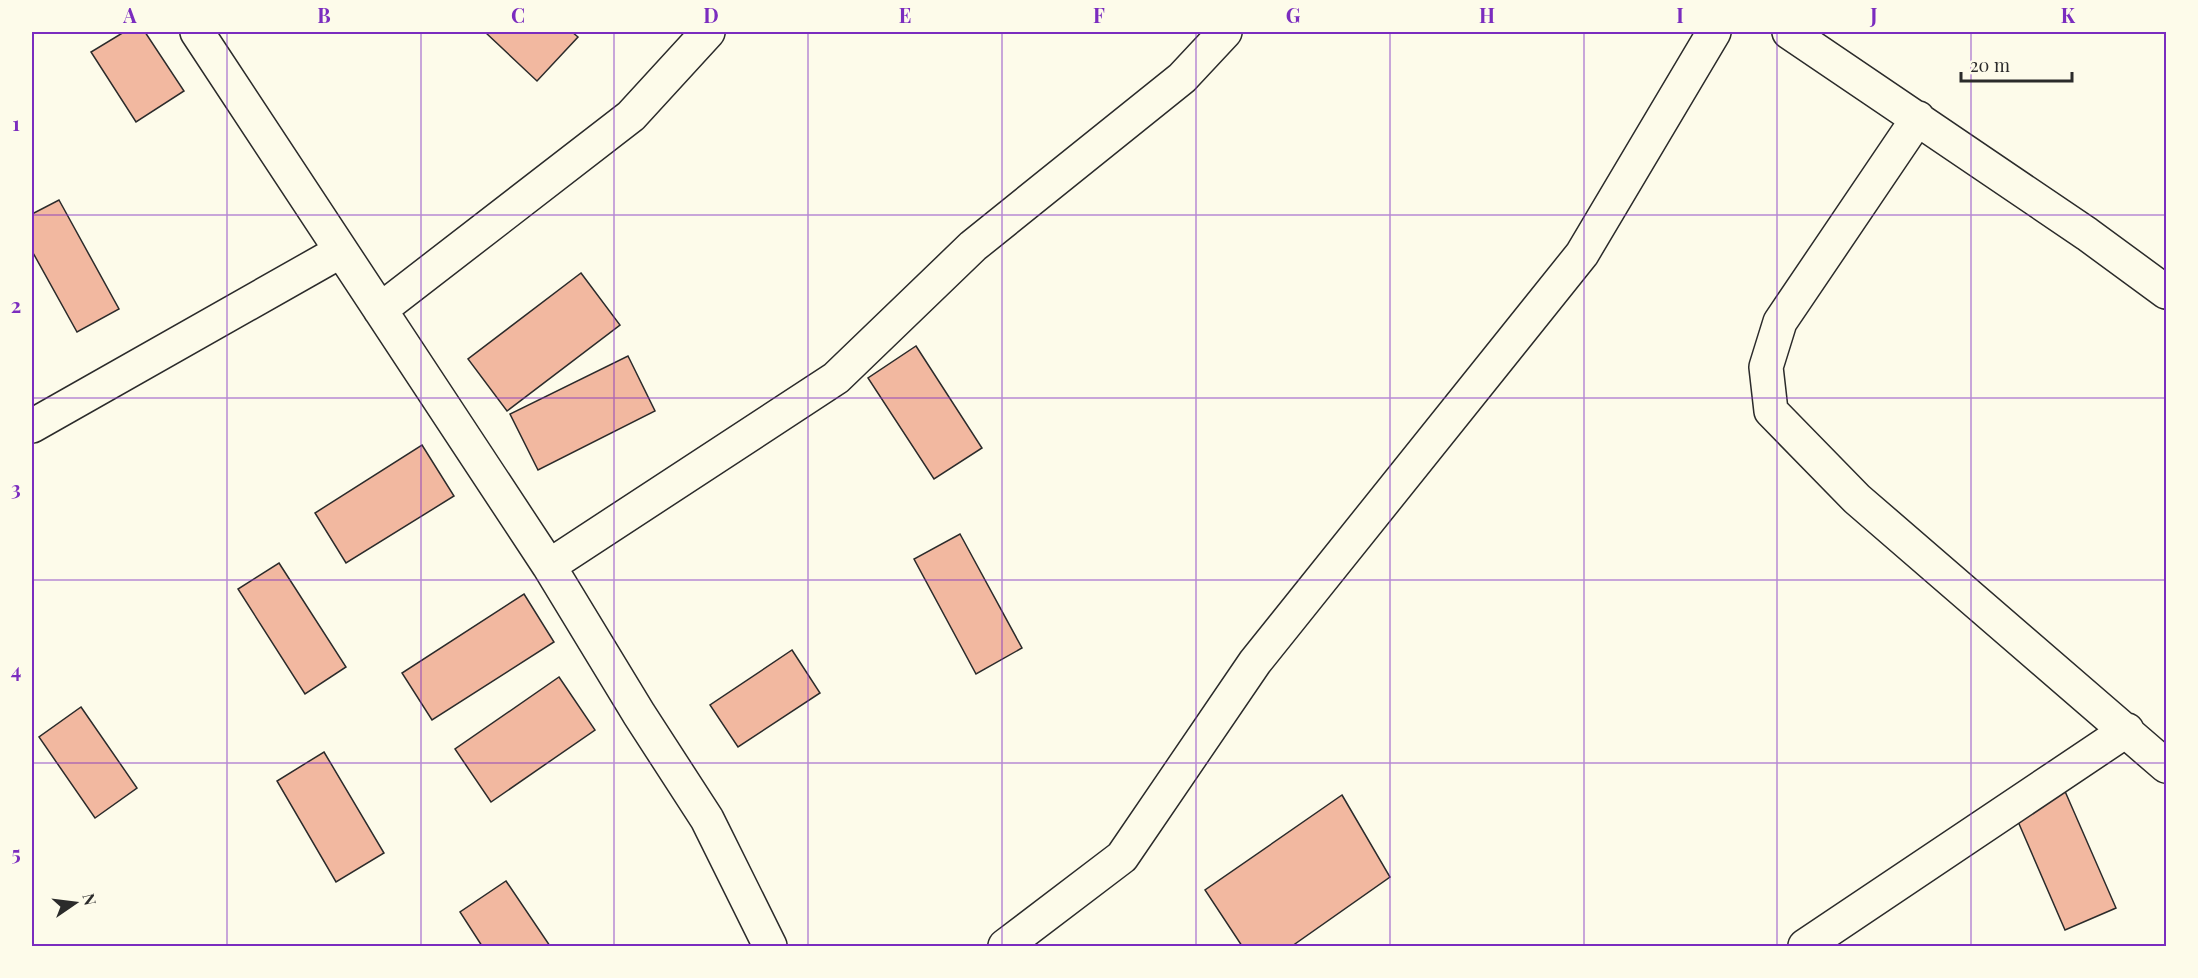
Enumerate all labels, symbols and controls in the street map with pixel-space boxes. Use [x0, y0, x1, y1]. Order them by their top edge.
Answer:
text: A [122, 1, 137, 28]
text: B [317, 1, 331, 28]
text: C [511, 1, 525, 28]
text: D [703, 1, 719, 28]
text: E [899, 1, 911, 28]
text: F [1093, 1, 1105, 28]
text: G [1286, 1, 1301, 28]
text: H [1479, 1, 1495, 28]
text: I [1676, 1, 1684, 28]
text: J [1869, 1, 1878, 28]
text: K [2061, 1, 2076, 28]
scale bar [1961, 45, 2072, 83]
text: 20 m [1970, 53, 2010, 77]
text: 1 [12, 109, 20, 136]
text: 2 [11, 291, 21, 318]
text: 3 [11, 474, 21, 501]
text: 4 [11, 656, 21, 683]
text: 5 [11, 839, 21, 866]
north arrow [45, 873, 105, 933]
text: N [78, 891, 102, 908]

